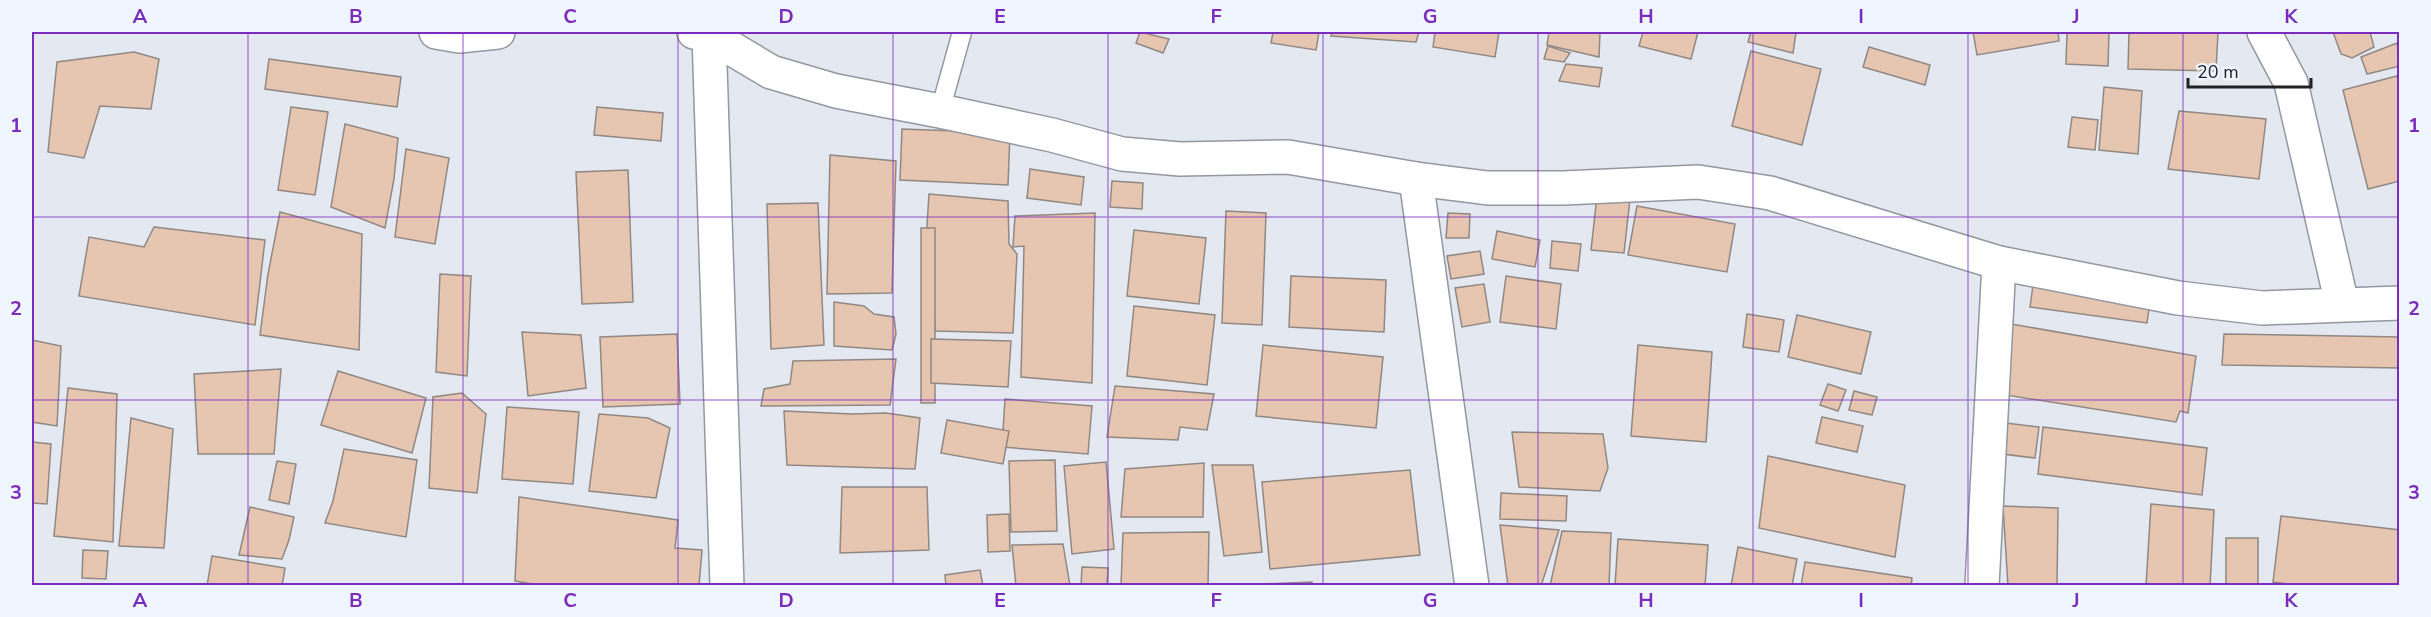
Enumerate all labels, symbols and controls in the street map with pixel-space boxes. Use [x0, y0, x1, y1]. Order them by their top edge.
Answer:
text: A [133, 3, 148, 30]
text: B [349, 3, 363, 30]
text: C [563, 3, 577, 30]
text: D [778, 3, 794, 30]
text: E [994, 3, 1006, 30]
text: F [1210, 3, 1222, 30]
text: G [1423, 3, 1437, 30]
text: H [1638, 3, 1654, 30]
text: I [1858, 3, 1864, 30]
text: J [2071, 3, 2080, 30]
text: K [2284, 3, 2298, 30]
scale bar [2188, 51, 2311, 89]
text: 20 m [2197, 60, 2239, 84]
text: 1 [10, 112, 22, 139]
text: 1 [2408, 112, 2420, 139]
text: 2 [10, 295, 22, 322]
text: 2 [2408, 295, 2420, 322]
text: 3 [10, 479, 22, 506]
text: 3 [2408, 479, 2420, 506]
text: A [133, 587, 148, 614]
text: B [349, 587, 363, 614]
text: C [563, 587, 577, 614]
text: D [778, 587, 794, 614]
text: E [994, 587, 1006, 614]
text: F [1210, 587, 1222, 614]
text: G [1423, 587, 1437, 614]
text: H [1638, 587, 1654, 614]
text: I [1858, 587, 1864, 614]
text: J [2071, 587, 2080, 614]
text: K [2284, 587, 2298, 614]

